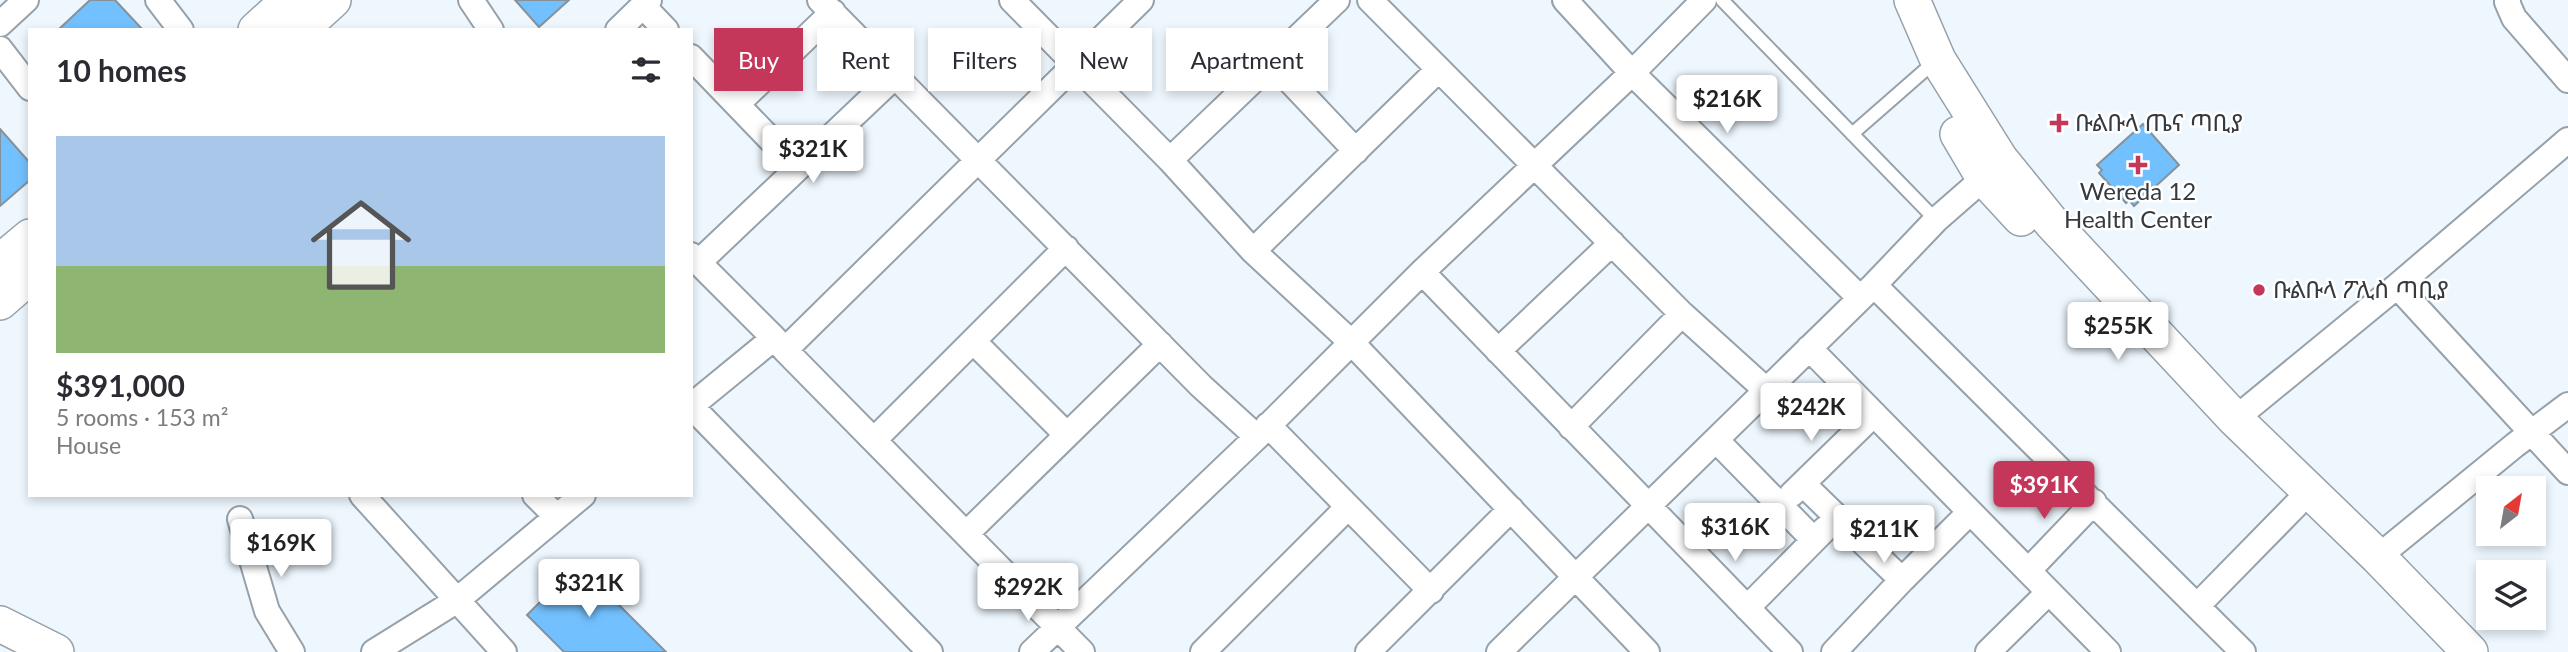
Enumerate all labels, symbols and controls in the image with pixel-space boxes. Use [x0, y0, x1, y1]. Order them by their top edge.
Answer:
chip: Buy [714, 28, 803, 91]
chip: Rent [817, 28, 914, 91]
chip: Filters [928, 28, 1041, 91]
chip: New [1055, 28, 1152, 91]
chip: Apartment [1166, 28, 1328, 91]
icon: filters [627, 51, 665, 89]
text: 10 homes [56, 52, 187, 88]
pin: $216K [1678, 76, 1776, 135]
text: $216K [1692, 84, 1762, 112]
place label: ቡልቡላ ጤና ጣቢያ [2075, 107, 2243, 136]
marker: ቡልቡላ ጤና ጣቢያ [2049, 113, 2069, 133]
pin: $321K [764, 125, 862, 185]
text: $321K [778, 134, 848, 162]
marker: Wereda 12 Health Center [2128, 155, 2148, 175]
place label: Wereda 12 Health Center [2064, 176, 2212, 233]
icon: home [298, 182, 424, 308]
place label: ቡልቡላ ፖሊስ ጣቢያ [2273, 274, 2449, 303]
marker: ቡልቡላ ፖሊስ ጣቢያ [2251, 282, 2267, 298]
pin: $255K [2069, 302, 2167, 362]
text: $255K [2083, 311, 2153, 339]
text: $391,000 [56, 367, 185, 403]
pin: $242K [1762, 384, 1860, 443]
text: $242K [1776, 392, 1846, 420]
text: 5 rooms · 153 m² [56, 403, 228, 431]
text: House [56, 431, 121, 459]
pin: $391K [1995, 462, 2093, 521]
text: $391K [2009, 470, 2079, 498]
north arrow [2476, 476, 2546, 546]
map controls [2476, 476, 2546, 630]
pin: $316K [1686, 504, 1784, 563]
pin: $211K [1835, 505, 1933, 565]
text: $316K [1700, 512, 1770, 540]
text: $211K [1849, 514, 1919, 542]
pin: $169K [232, 520, 330, 579]
text: $169K [246, 528, 316, 556]
pin: $321K [540, 560, 638, 619]
button: layers [2476, 560, 2546, 630]
pin: $292K [979, 564, 1077, 623]
text: $321K [554, 568, 624, 596]
text: $292K [993, 572, 1063, 600]

